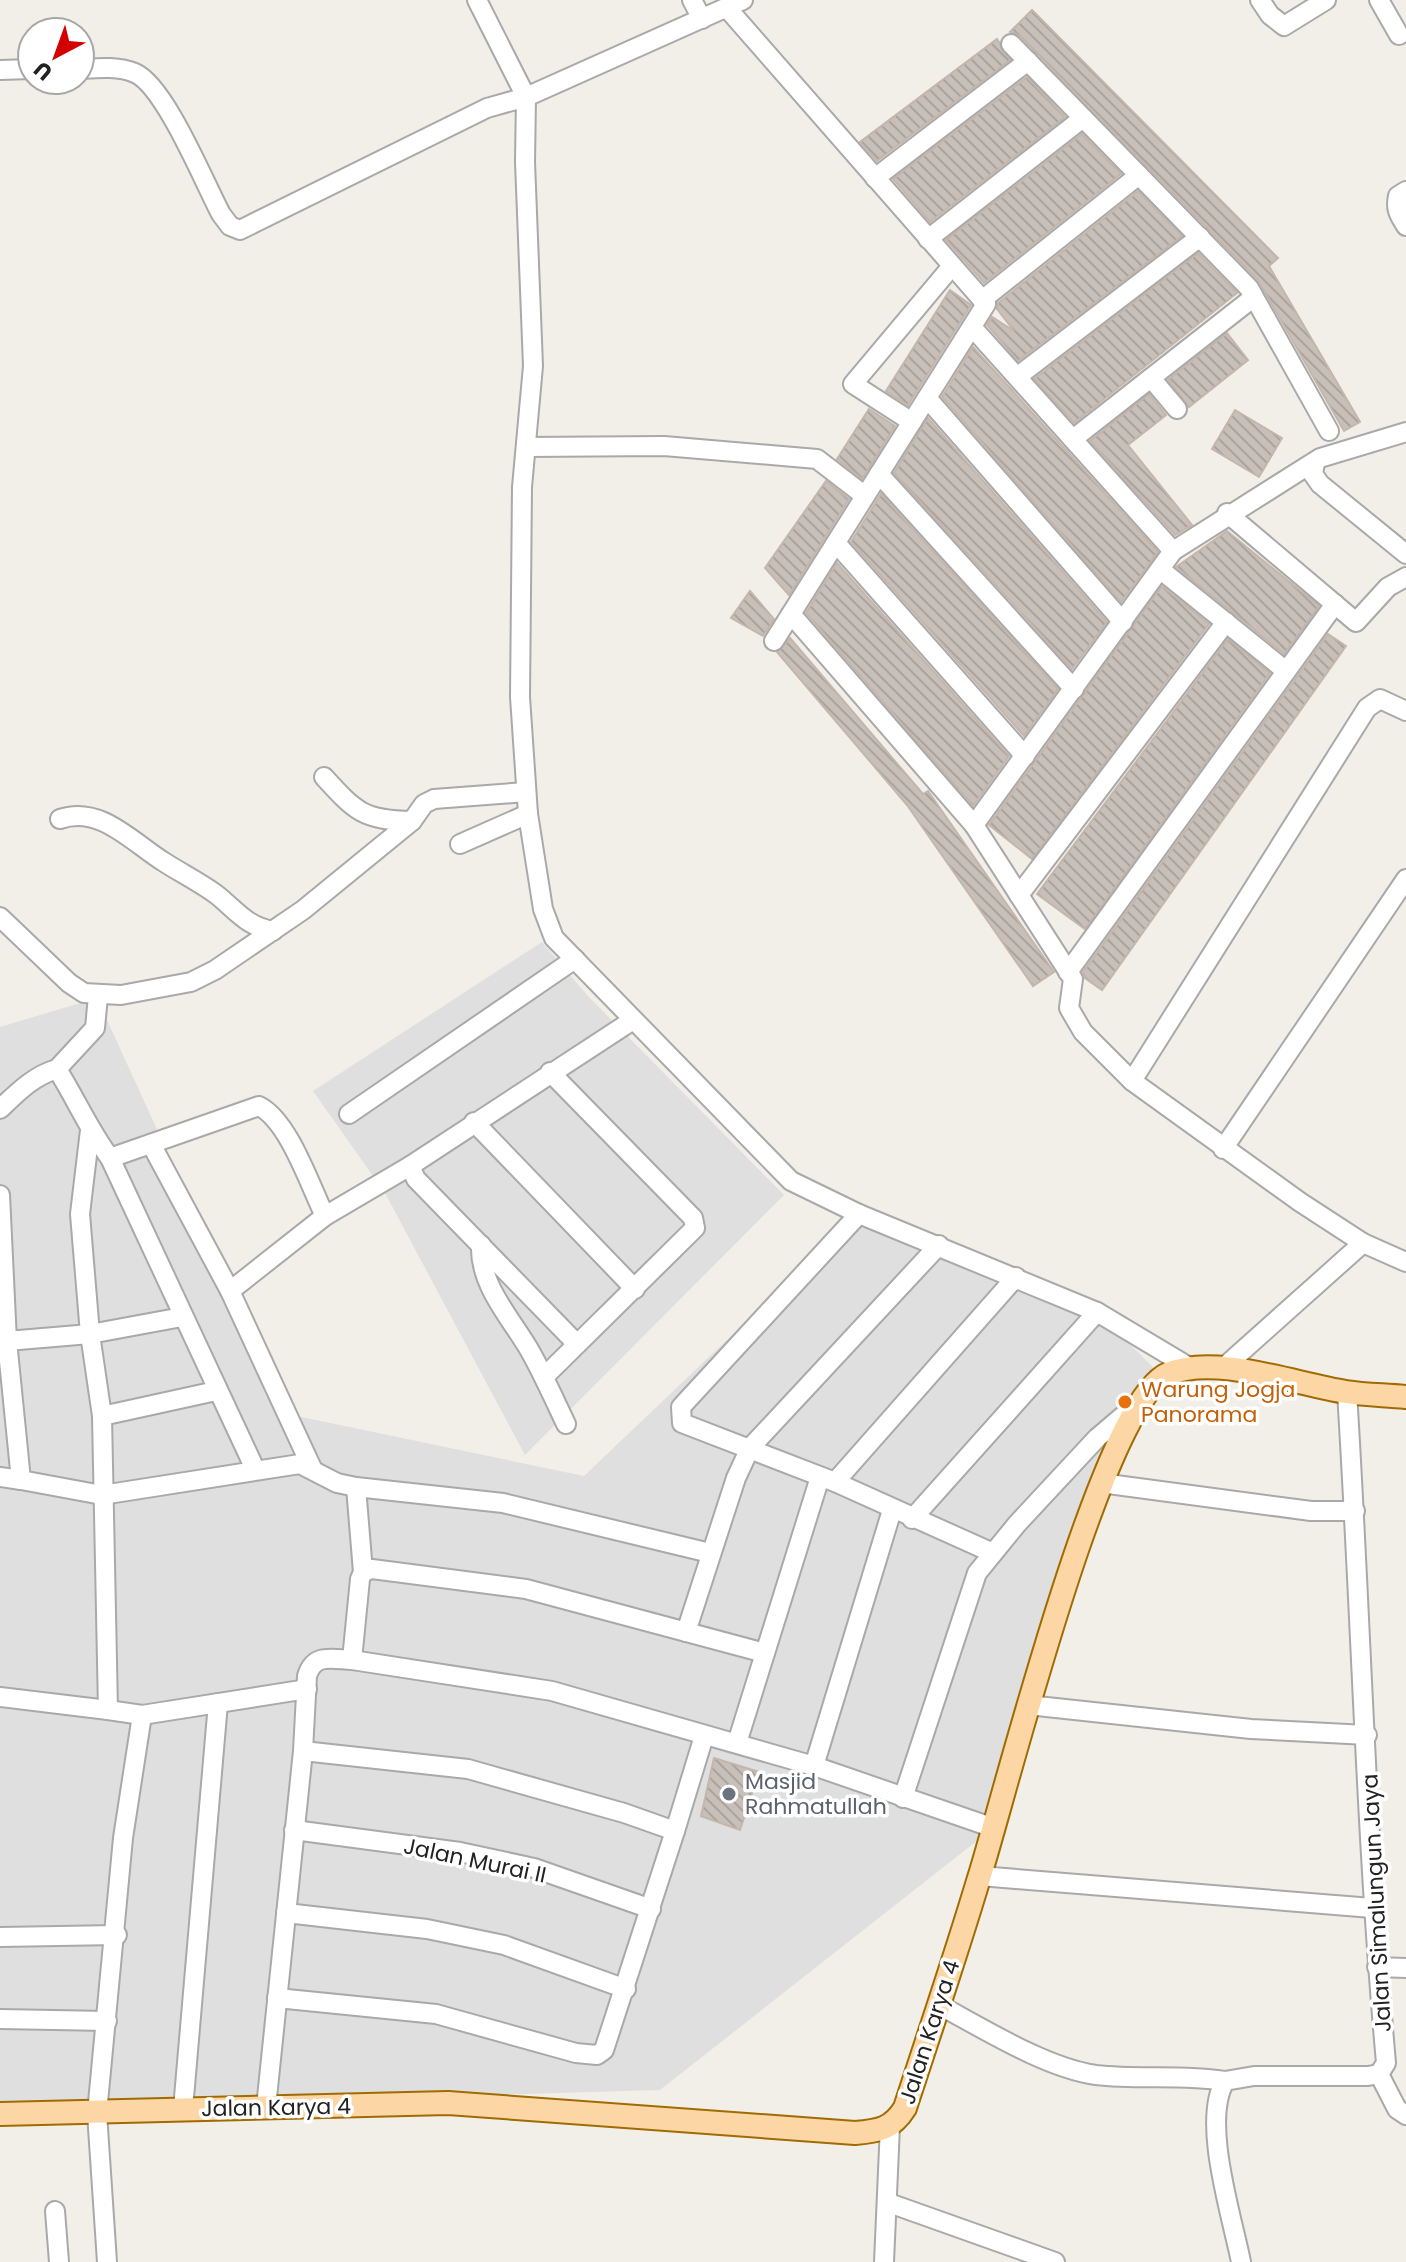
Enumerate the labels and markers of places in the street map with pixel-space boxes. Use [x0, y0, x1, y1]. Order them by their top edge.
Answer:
place label: Warung Jogja Panorama [1141, 1374, 1295, 1430]
marker: Warung Jogja Panorama [1116, 1393, 1134, 1411]
place label: Masjid Rahmatullah [745, 1766, 887, 1822]
marker: Masjid Rahmatullah [720, 1785, 738, 1803]

